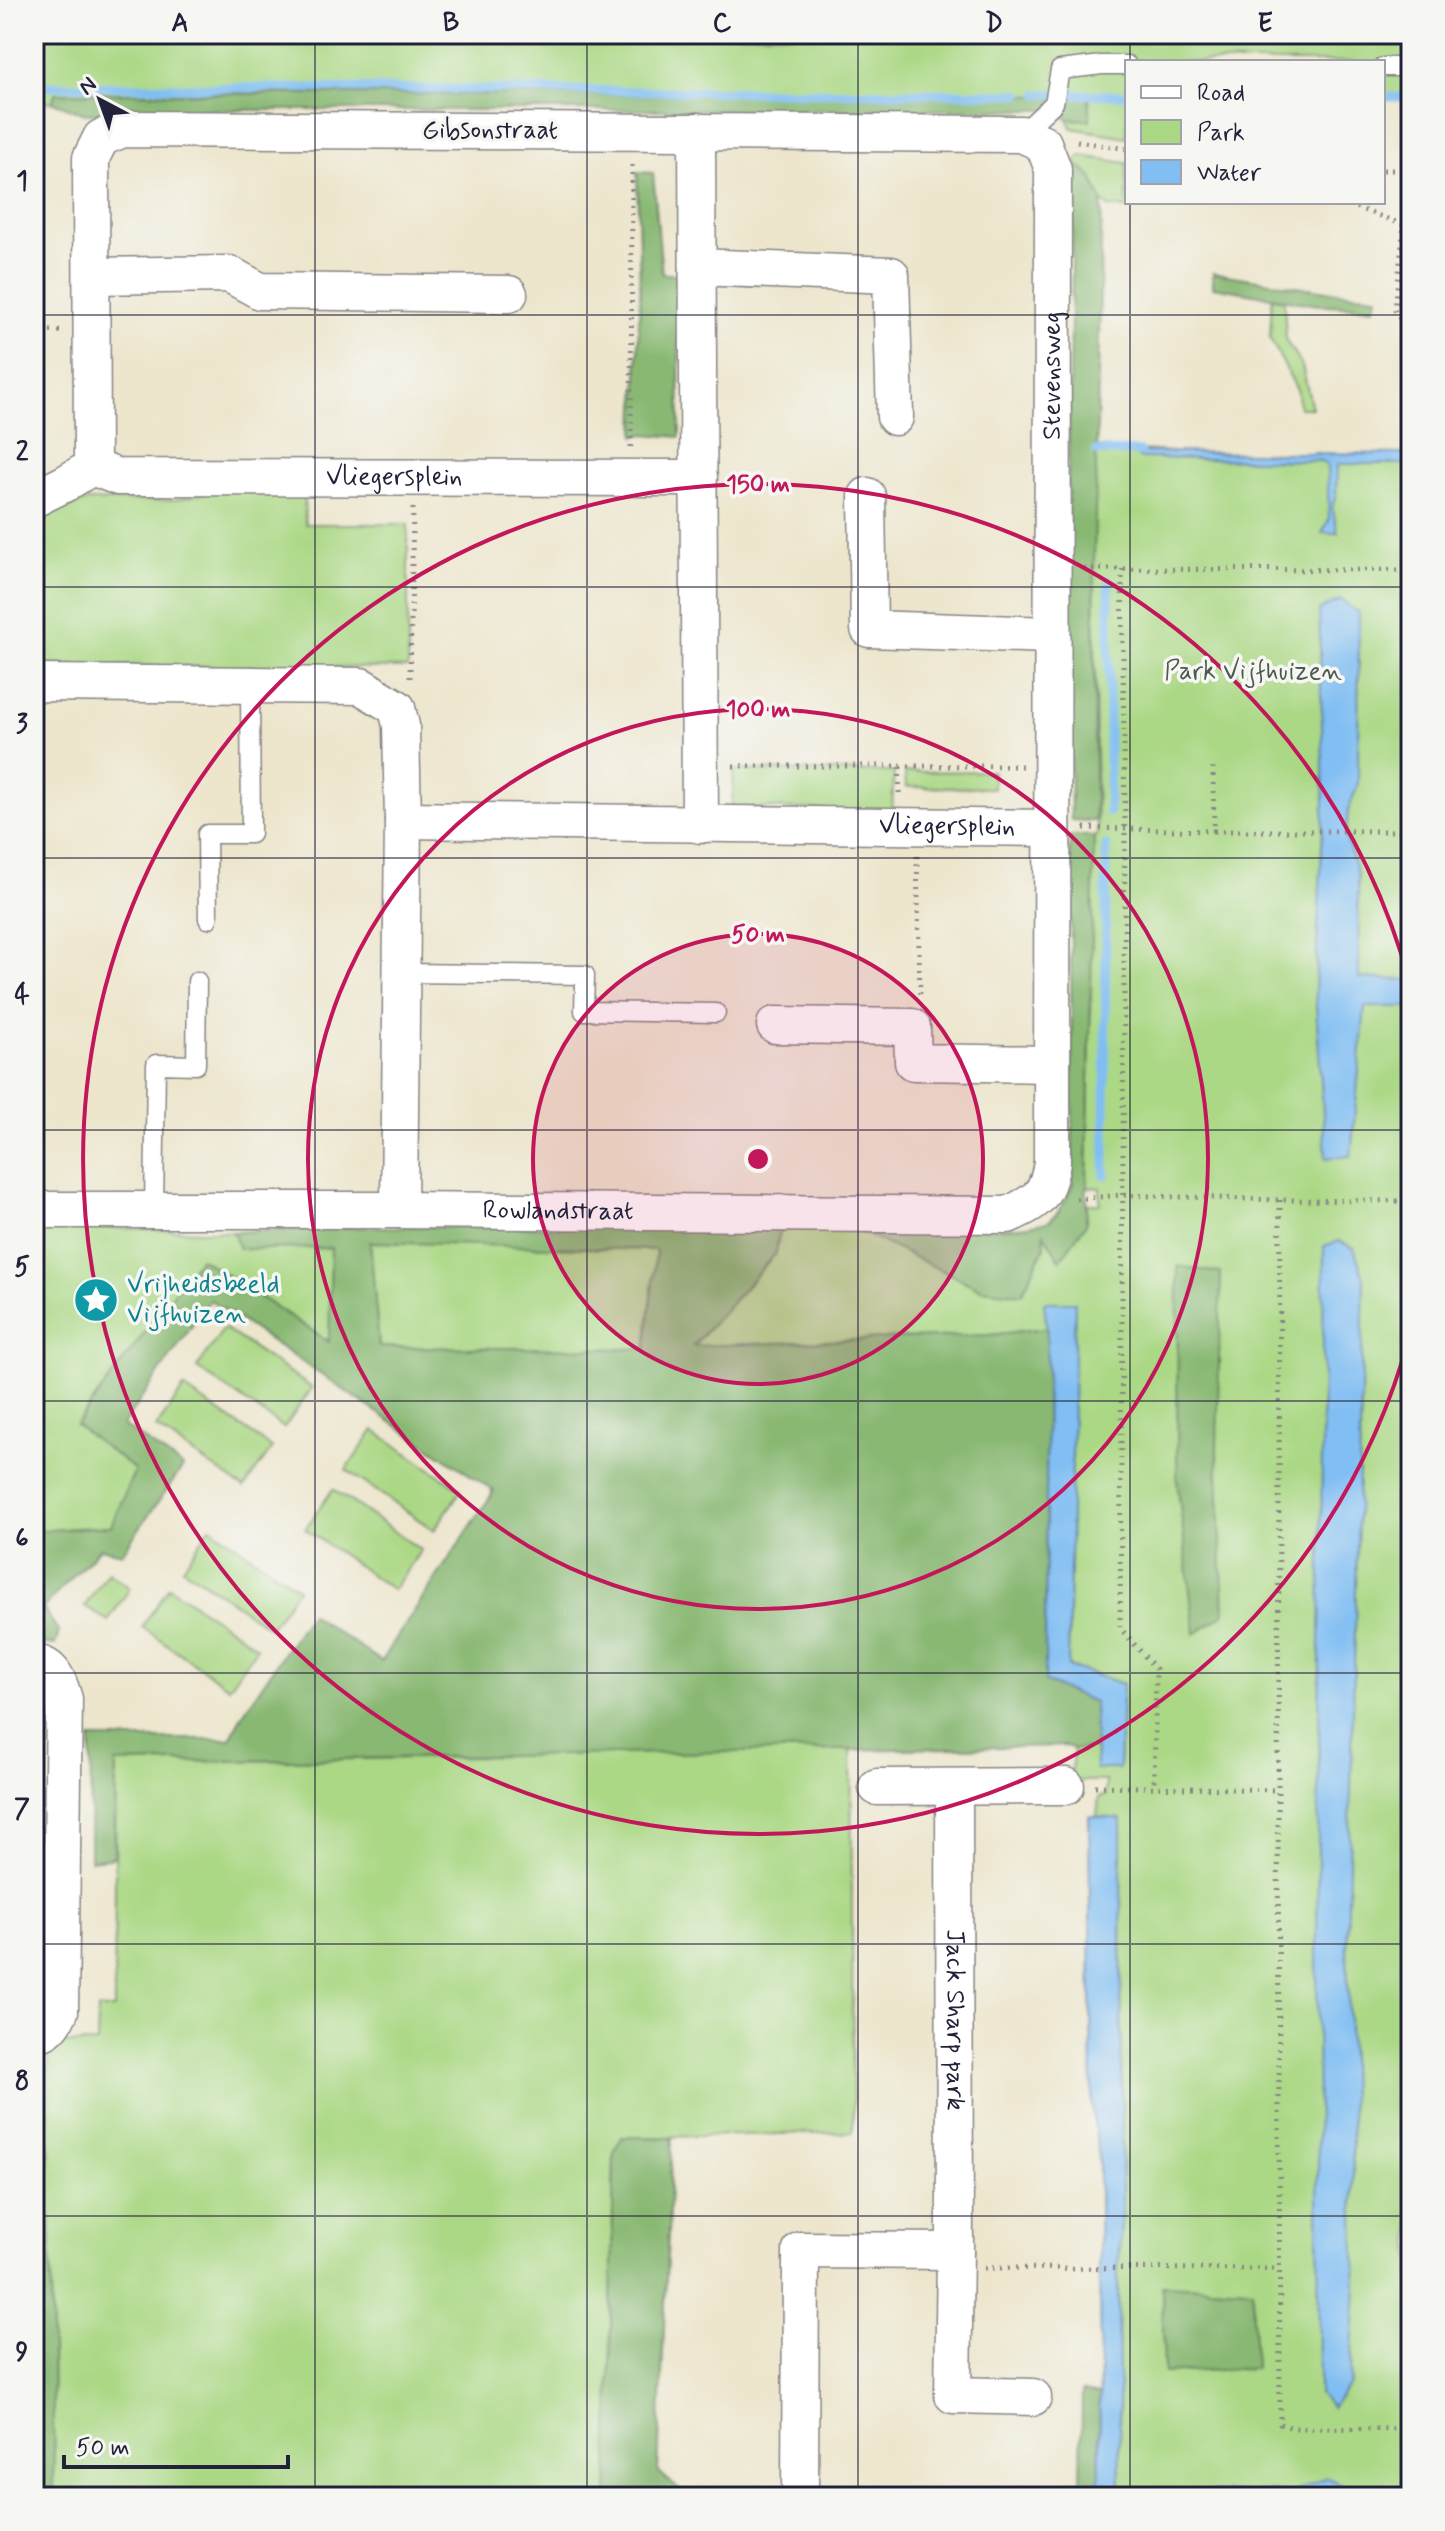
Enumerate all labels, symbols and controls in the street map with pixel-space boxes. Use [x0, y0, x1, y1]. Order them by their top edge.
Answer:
text: A [171, 7, 189, 41]
text: B [443, 7, 459, 41]
text: C [713, 7, 732, 41]
text: D [985, 7, 1003, 41]
text: E [1257, 7, 1273, 41]
north arrow [60, 60, 140, 140]
legend [1125, 60, 1385, 204]
text: N [73, 71, 103, 102]
text: Road [1197, 78, 1245, 109]
street label: Gibsonstraat [422, 114, 558, 148]
text: Park [1197, 118, 1245, 149]
text: Water [1197, 158, 1262, 189]
text: 1 [16, 165, 28, 199]
street label: Stevensweg [1036, 311, 1070, 440]
text: 2 [16, 436, 29, 470]
street label: Vliegersplein [326, 460, 462, 495]
text: 150 m [726, 470, 790, 501]
park label: Park Vijfhuizen [1164, 655, 1342, 689]
text: 100 m [726, 695, 790, 726]
text: 3 [16, 708, 28, 742]
street label: Vliegersplein [879, 809, 1015, 845]
text: 50 m [731, 920, 785, 951]
text: 4 [14, 979, 30, 1013]
centre of rings [744, 1145, 772, 1173]
street label: Rowlandstraat [482, 1194, 634, 1229]
text: 5 [14, 1251, 30, 1285]
place label: Vrijheidsbeeld Vijfhuizen [127, 1268, 280, 1332]
place icon: Vrijheidsbeeld Vijfhuizen [72, 1276, 120, 1324]
text: 6 [15, 1522, 29, 1556]
text: 7 [14, 1793, 30, 1827]
street label: Jack Sharp park [937, 1929, 972, 2111]
text: 8 [15, 2065, 29, 2099]
text: 9 [16, 2336, 29, 2370]
scale bar [64, 2419, 288, 2469]
text: 50 m [76, 2433, 130, 2464]

